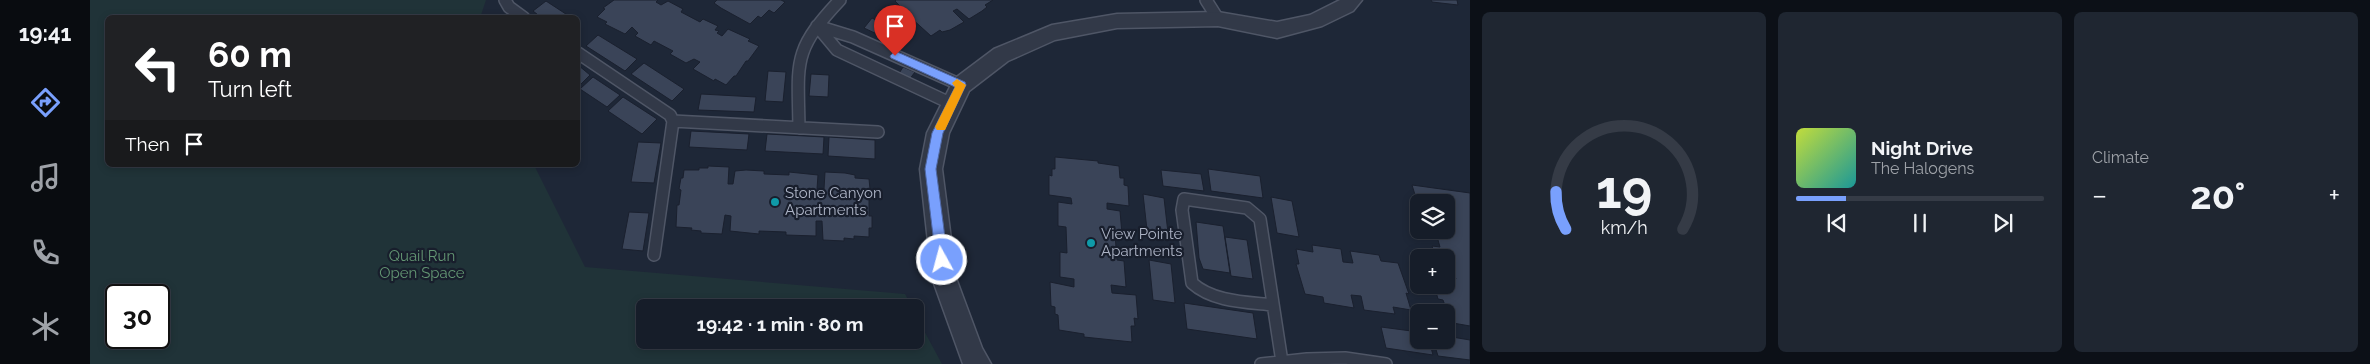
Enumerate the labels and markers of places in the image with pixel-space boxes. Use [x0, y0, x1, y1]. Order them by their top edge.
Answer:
pin [874, 5, 916, 56]
place label: Stone Canyon Apartments [785, 184, 882, 219]
marker: Stone Canyon Apartments [769, 196, 781, 208]
place label: View Pointe Apartments [1101, 225, 1183, 260]
marker: View Pointe Apartments [1085, 237, 1097, 249]

